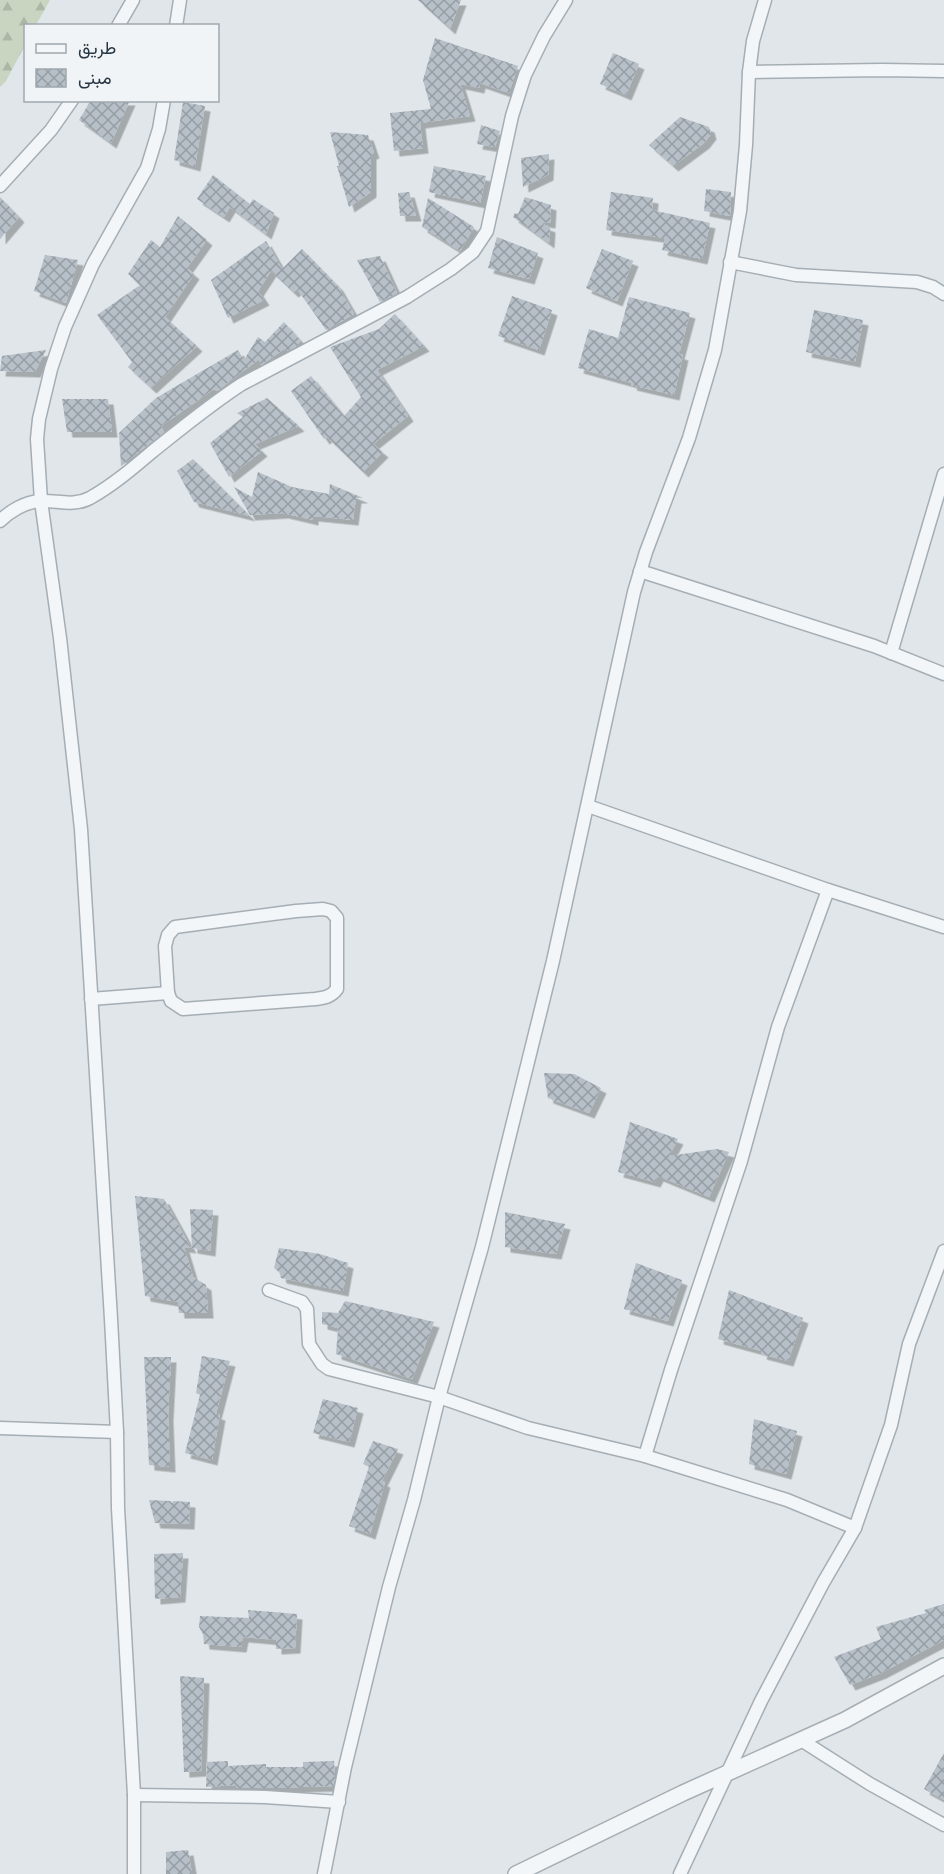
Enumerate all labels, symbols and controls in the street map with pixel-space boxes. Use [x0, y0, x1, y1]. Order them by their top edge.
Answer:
legend [24, 24, 219, 102]
text: طريق [78, 37, 116, 59]
text: مبنى [78, 67, 112, 89]

